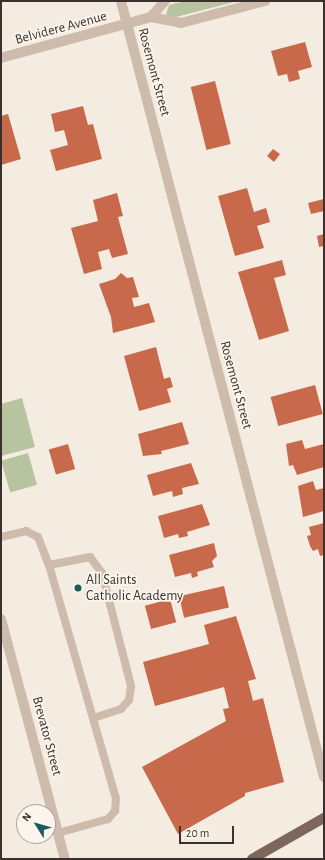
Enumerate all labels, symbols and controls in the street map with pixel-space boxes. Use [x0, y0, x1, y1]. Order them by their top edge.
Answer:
street label: Belvidere Avenue [13, 8, 109, 48]
street label: Rosemont Street [134, 26, 174, 118]
street label: Rosemont Street [216, 339, 256, 431]
place label: All Saints Catholic Academy [86, 572, 183, 604]
marker: All Saints Catholic Academy [73, 583, 83, 593]
street label: Brevator Street [28, 695, 66, 777]
north arrow [16, 804, 56, 844]
text: N [20, 811, 34, 823]
scale bar [181, 818, 236, 844]
text: 20 m [186, 827, 209, 839]

